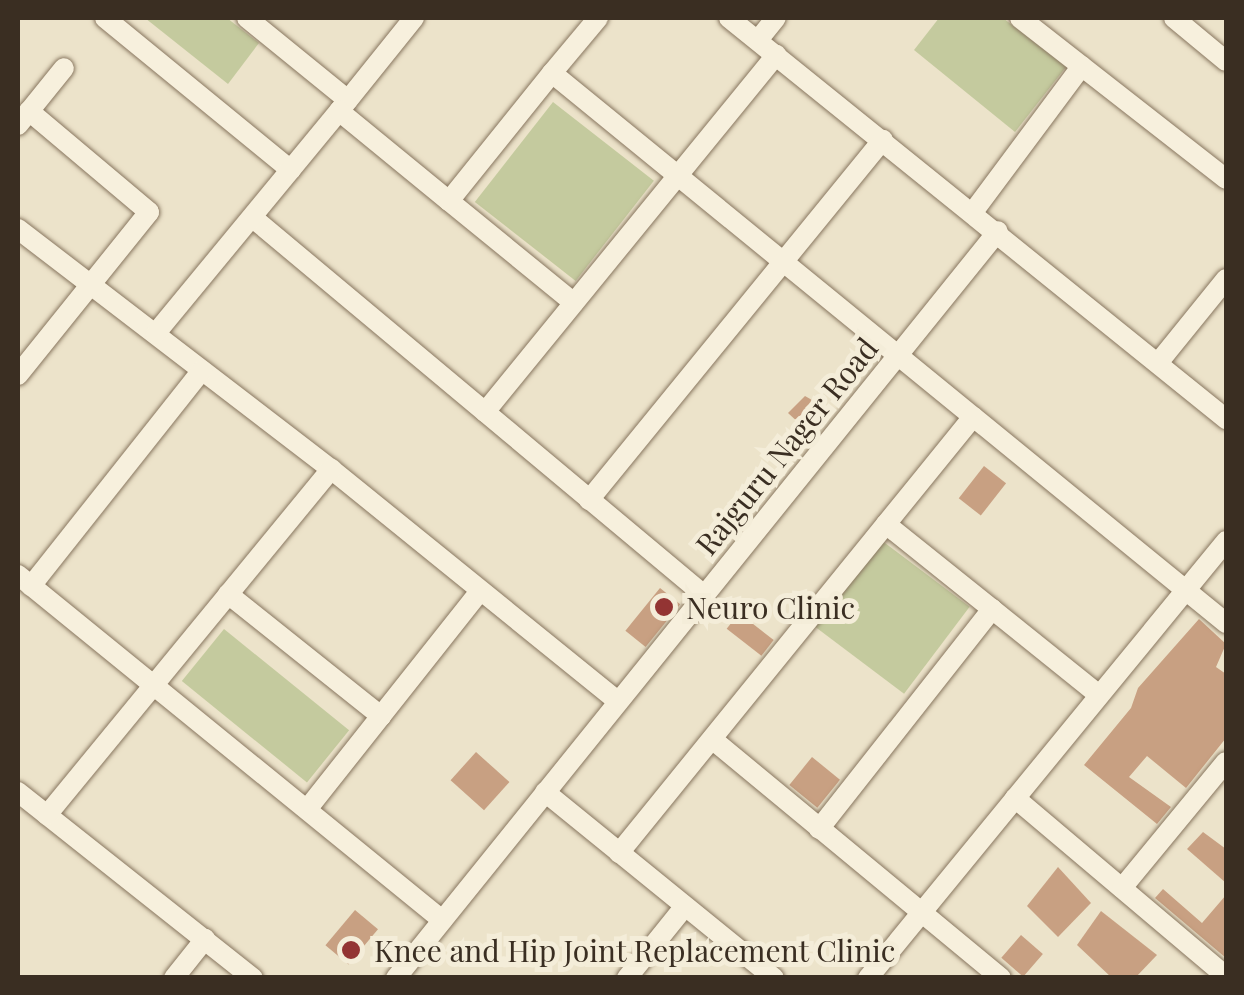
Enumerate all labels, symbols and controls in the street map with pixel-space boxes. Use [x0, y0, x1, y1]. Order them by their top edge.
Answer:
street label: Rajguru Nager Road [687, 330, 885, 562]
place label: Neuro Clinic [686, 589, 855, 625]
marker: Neuro Clinic [651, 594, 677, 620]
place label: Knee and Hip Joint Replacement Clinic [374, 932, 896, 968]
marker: Knee and Hip Joint Replacement Clinic [338, 937, 364, 963]

